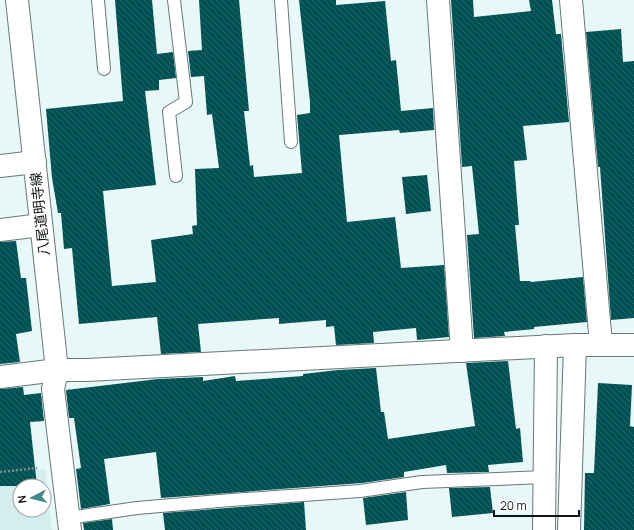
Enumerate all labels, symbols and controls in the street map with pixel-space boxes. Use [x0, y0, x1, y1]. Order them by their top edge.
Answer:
street label: 八尾道明寺線 [26, 171, 53, 257]
north arrow [12, 478, 52, 518]
scale bar [494, 492, 579, 518]
text: N [14, 494, 30, 504]
text: 20 m [500, 497, 527, 514]

